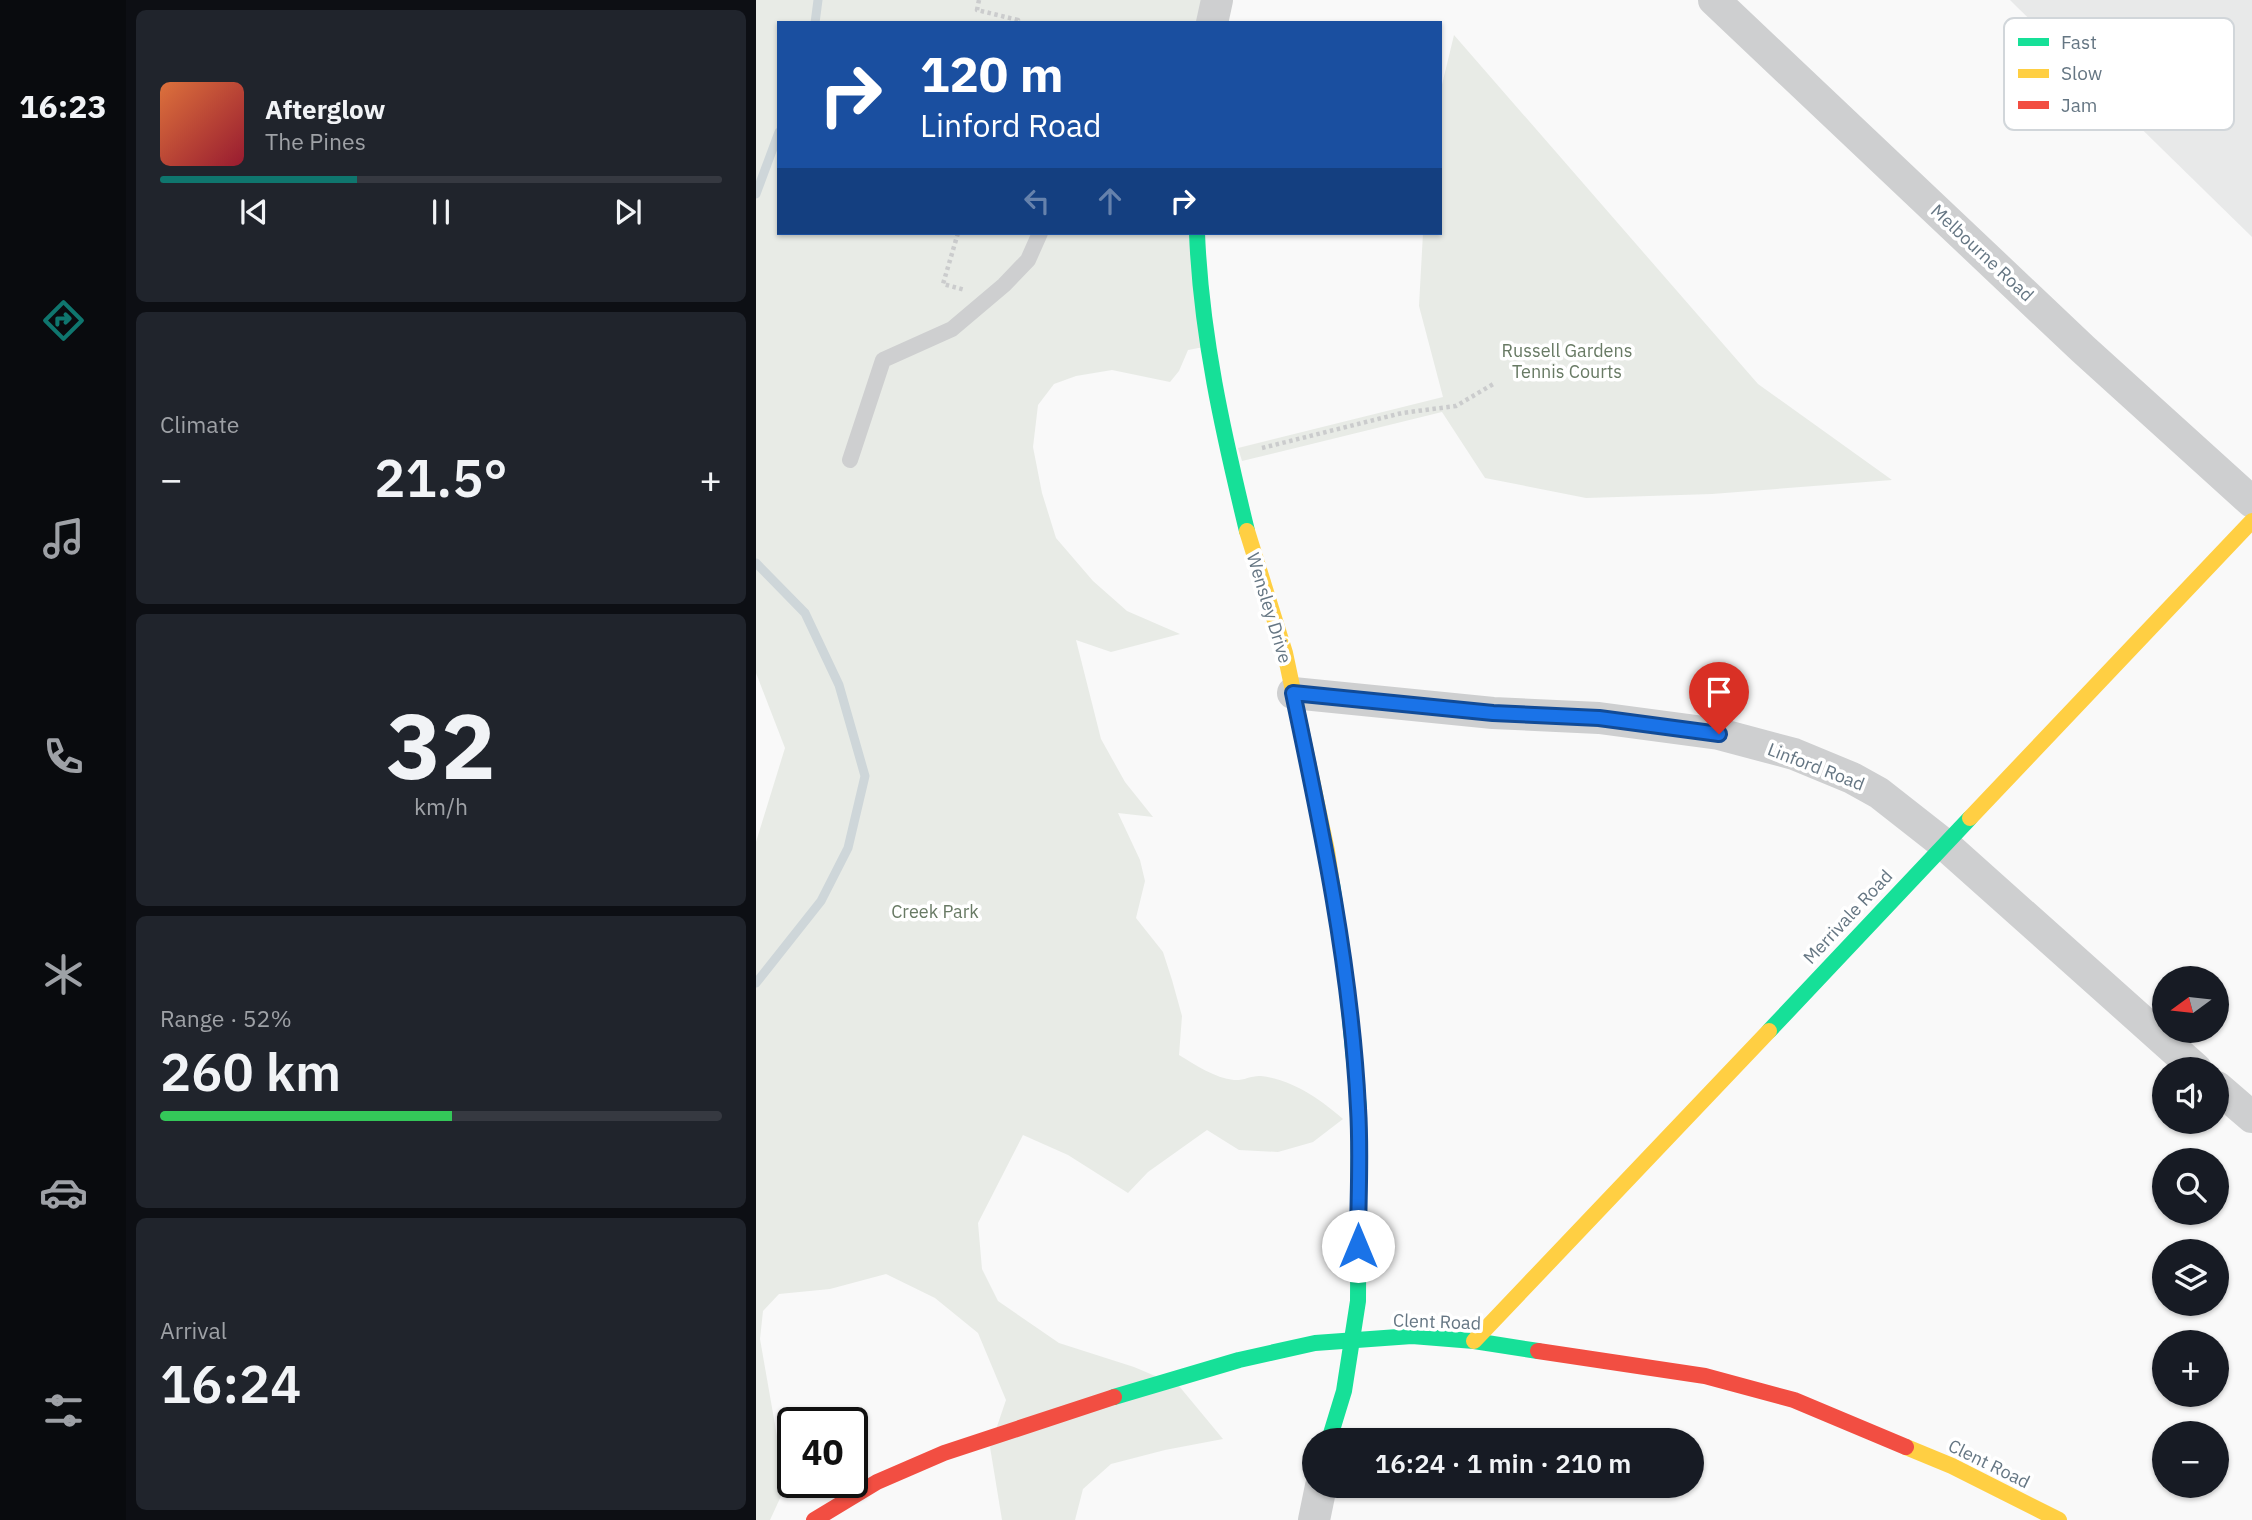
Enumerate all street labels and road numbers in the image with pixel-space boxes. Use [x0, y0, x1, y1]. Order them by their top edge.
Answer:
street label: Melbourne Road [1926, 199, 2039, 306]
street label: Wensley Drive [1242, 550, 1297, 666]
street label: Linford Road [1764, 737, 1868, 796]
street label: Merrivale Road [1798, 865, 1897, 969]
street label: Clent Road [1393, 1308, 1481, 1335]
street label: Clent Road [1945, 1434, 2034, 1493]

